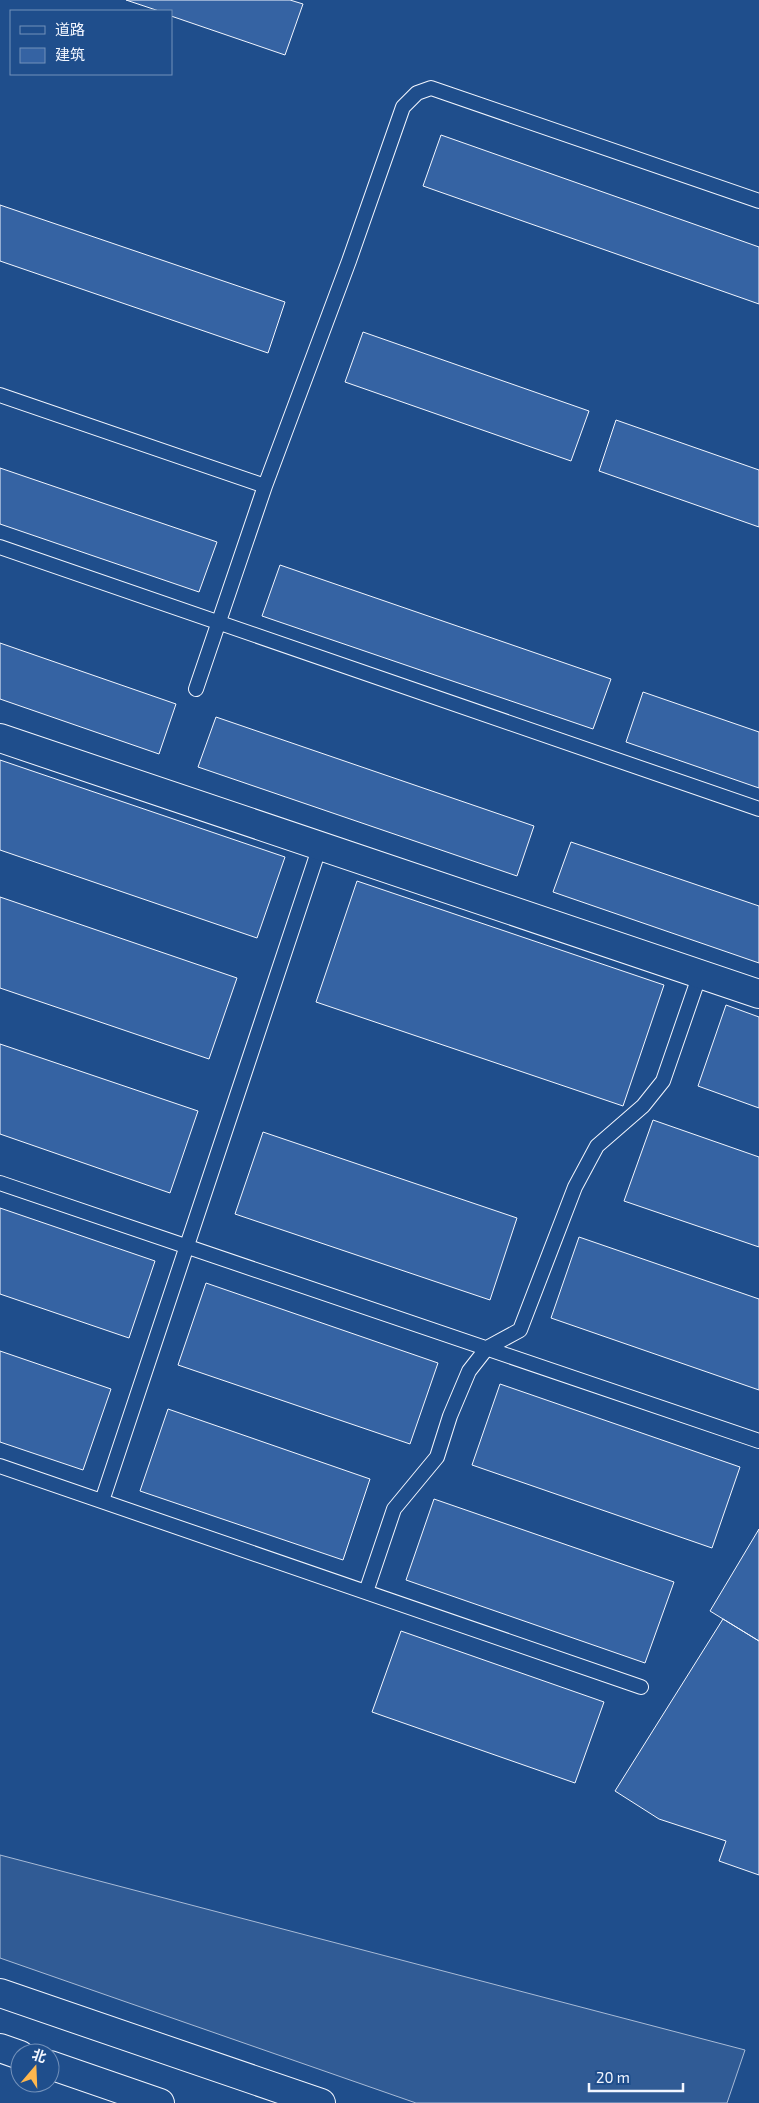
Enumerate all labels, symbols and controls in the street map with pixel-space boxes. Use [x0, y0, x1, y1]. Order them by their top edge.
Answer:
legend [10, 10, 172, 75]
text: 道路 [55, 20, 85, 38]
text: 建筑 [55, 45, 85, 63]
north arrow [10, 2043, 60, 2093]
text: 北 [30, 2045, 49, 2066]
scale bar [589, 2060, 683, 2092]
text: 20 m [596, 2068, 630, 2086]

